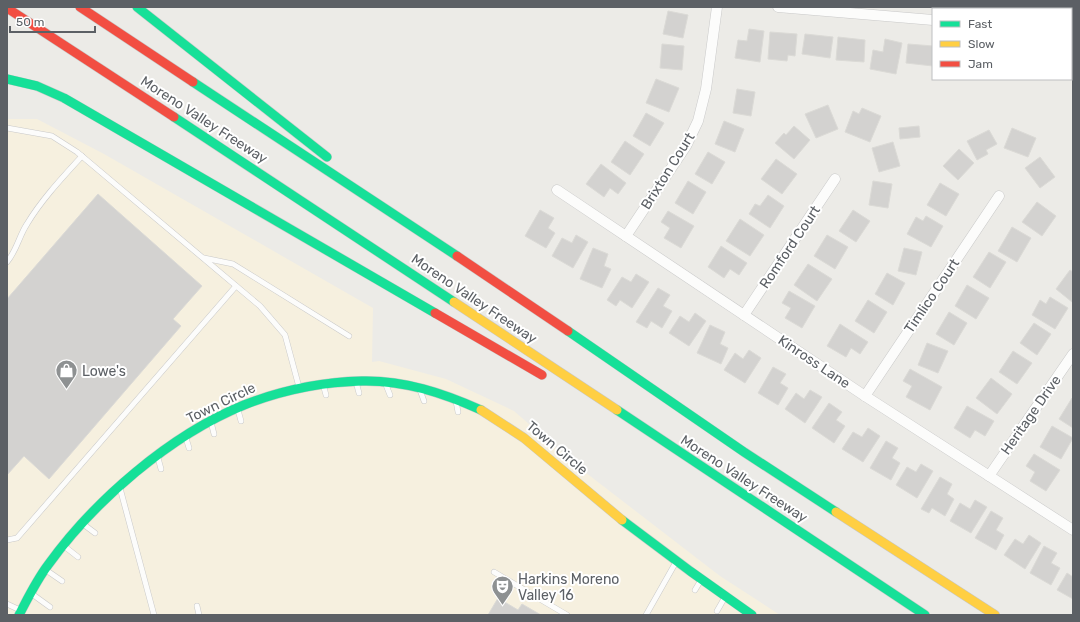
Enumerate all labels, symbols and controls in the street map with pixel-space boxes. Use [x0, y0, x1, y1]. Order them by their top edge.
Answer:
scale bar [10, 8, 95, 34]
legend [932, 8, 1072, 80]
text: 50 m [16, 15, 44, 29]
text: Fast [968, 17, 992, 31]
text: Slow [968, 37, 995, 51]
text: Jam [968, 57, 993, 71]
street label: Moreno Valley Freeway [137, 73, 271, 168]
street label: Brixton Court [638, 129, 699, 213]
street label: Romford Court [756, 202, 824, 292]
street label: Moreno Valley Freeway [408, 251, 540, 348]
street label: Timlico Court [901, 255, 964, 337]
street label: Kinross Lane [775, 332, 853, 392]
shop icon: Lowe's [53, 358, 79, 391]
place label: Lowe's [82, 363, 126, 380]
street label: Heritage Drive [997, 372, 1065, 458]
street label: Town Circle [184, 379, 258, 427]
street label: Town Circle [523, 418, 591, 479]
street label: Moreno Valley Freeway [677, 432, 811, 527]
place label: Harkins Moreno Valley 16 [518, 571, 619, 604]
theatre icon: Harkins Moreno Valley 16 [490, 574, 516, 607]

